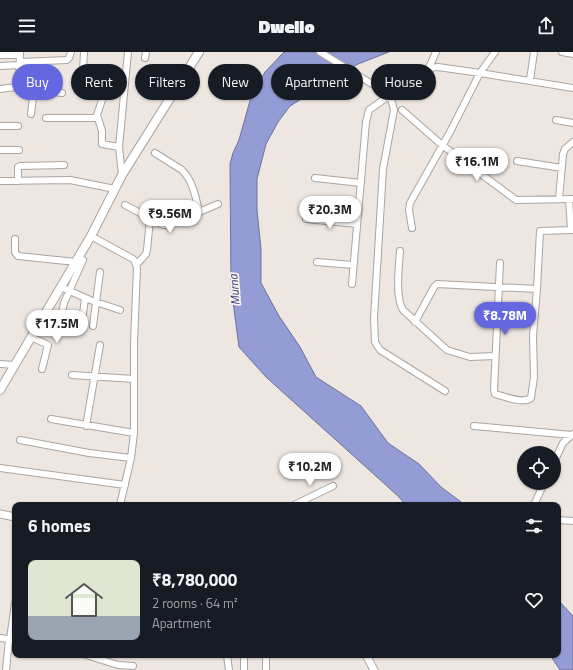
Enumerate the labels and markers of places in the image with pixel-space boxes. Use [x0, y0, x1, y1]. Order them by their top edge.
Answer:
pin: ₹16.1M [444, 148, 510, 182]
pin: ₹20.3M [297, 196, 363, 230]
pin: ₹9.56M [137, 200, 203, 234]
pin: ₹8.78M [472, 302, 538, 336]
pin: ₹17.5M [24, 310, 90, 344]
pin: ₹10.2M [277, 453, 343, 487]

